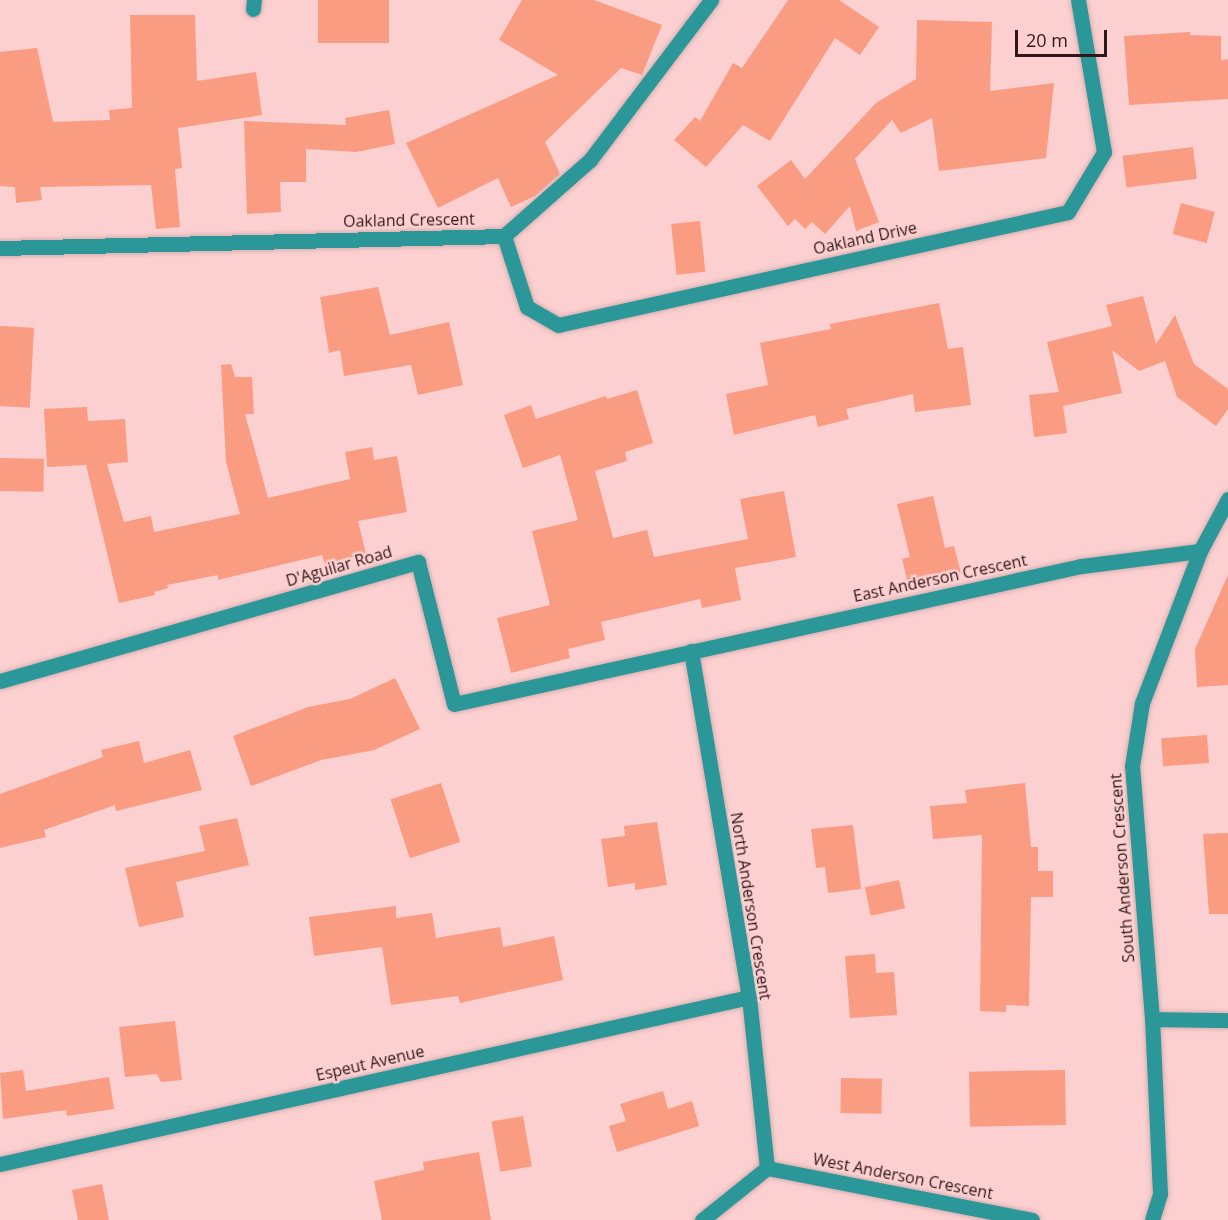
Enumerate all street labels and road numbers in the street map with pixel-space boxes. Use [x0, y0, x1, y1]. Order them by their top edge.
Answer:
street label: Oakland Crescent [343, 209, 475, 231]
street label: Oakland Drive [811, 218, 919, 258]
street label: D'Aguilar Road [284, 542, 394, 590]
street label: East Anderson Crescent [851, 550, 1029, 606]
street label: South Anderson Crescent [1106, 773, 1138, 963]
street label: North Anderson Crescent [727, 811, 775, 1001]
street label: Espeut Avenue [314, 1041, 426, 1085]
street label: West Anderson Crescent [811, 1149, 995, 1203]

